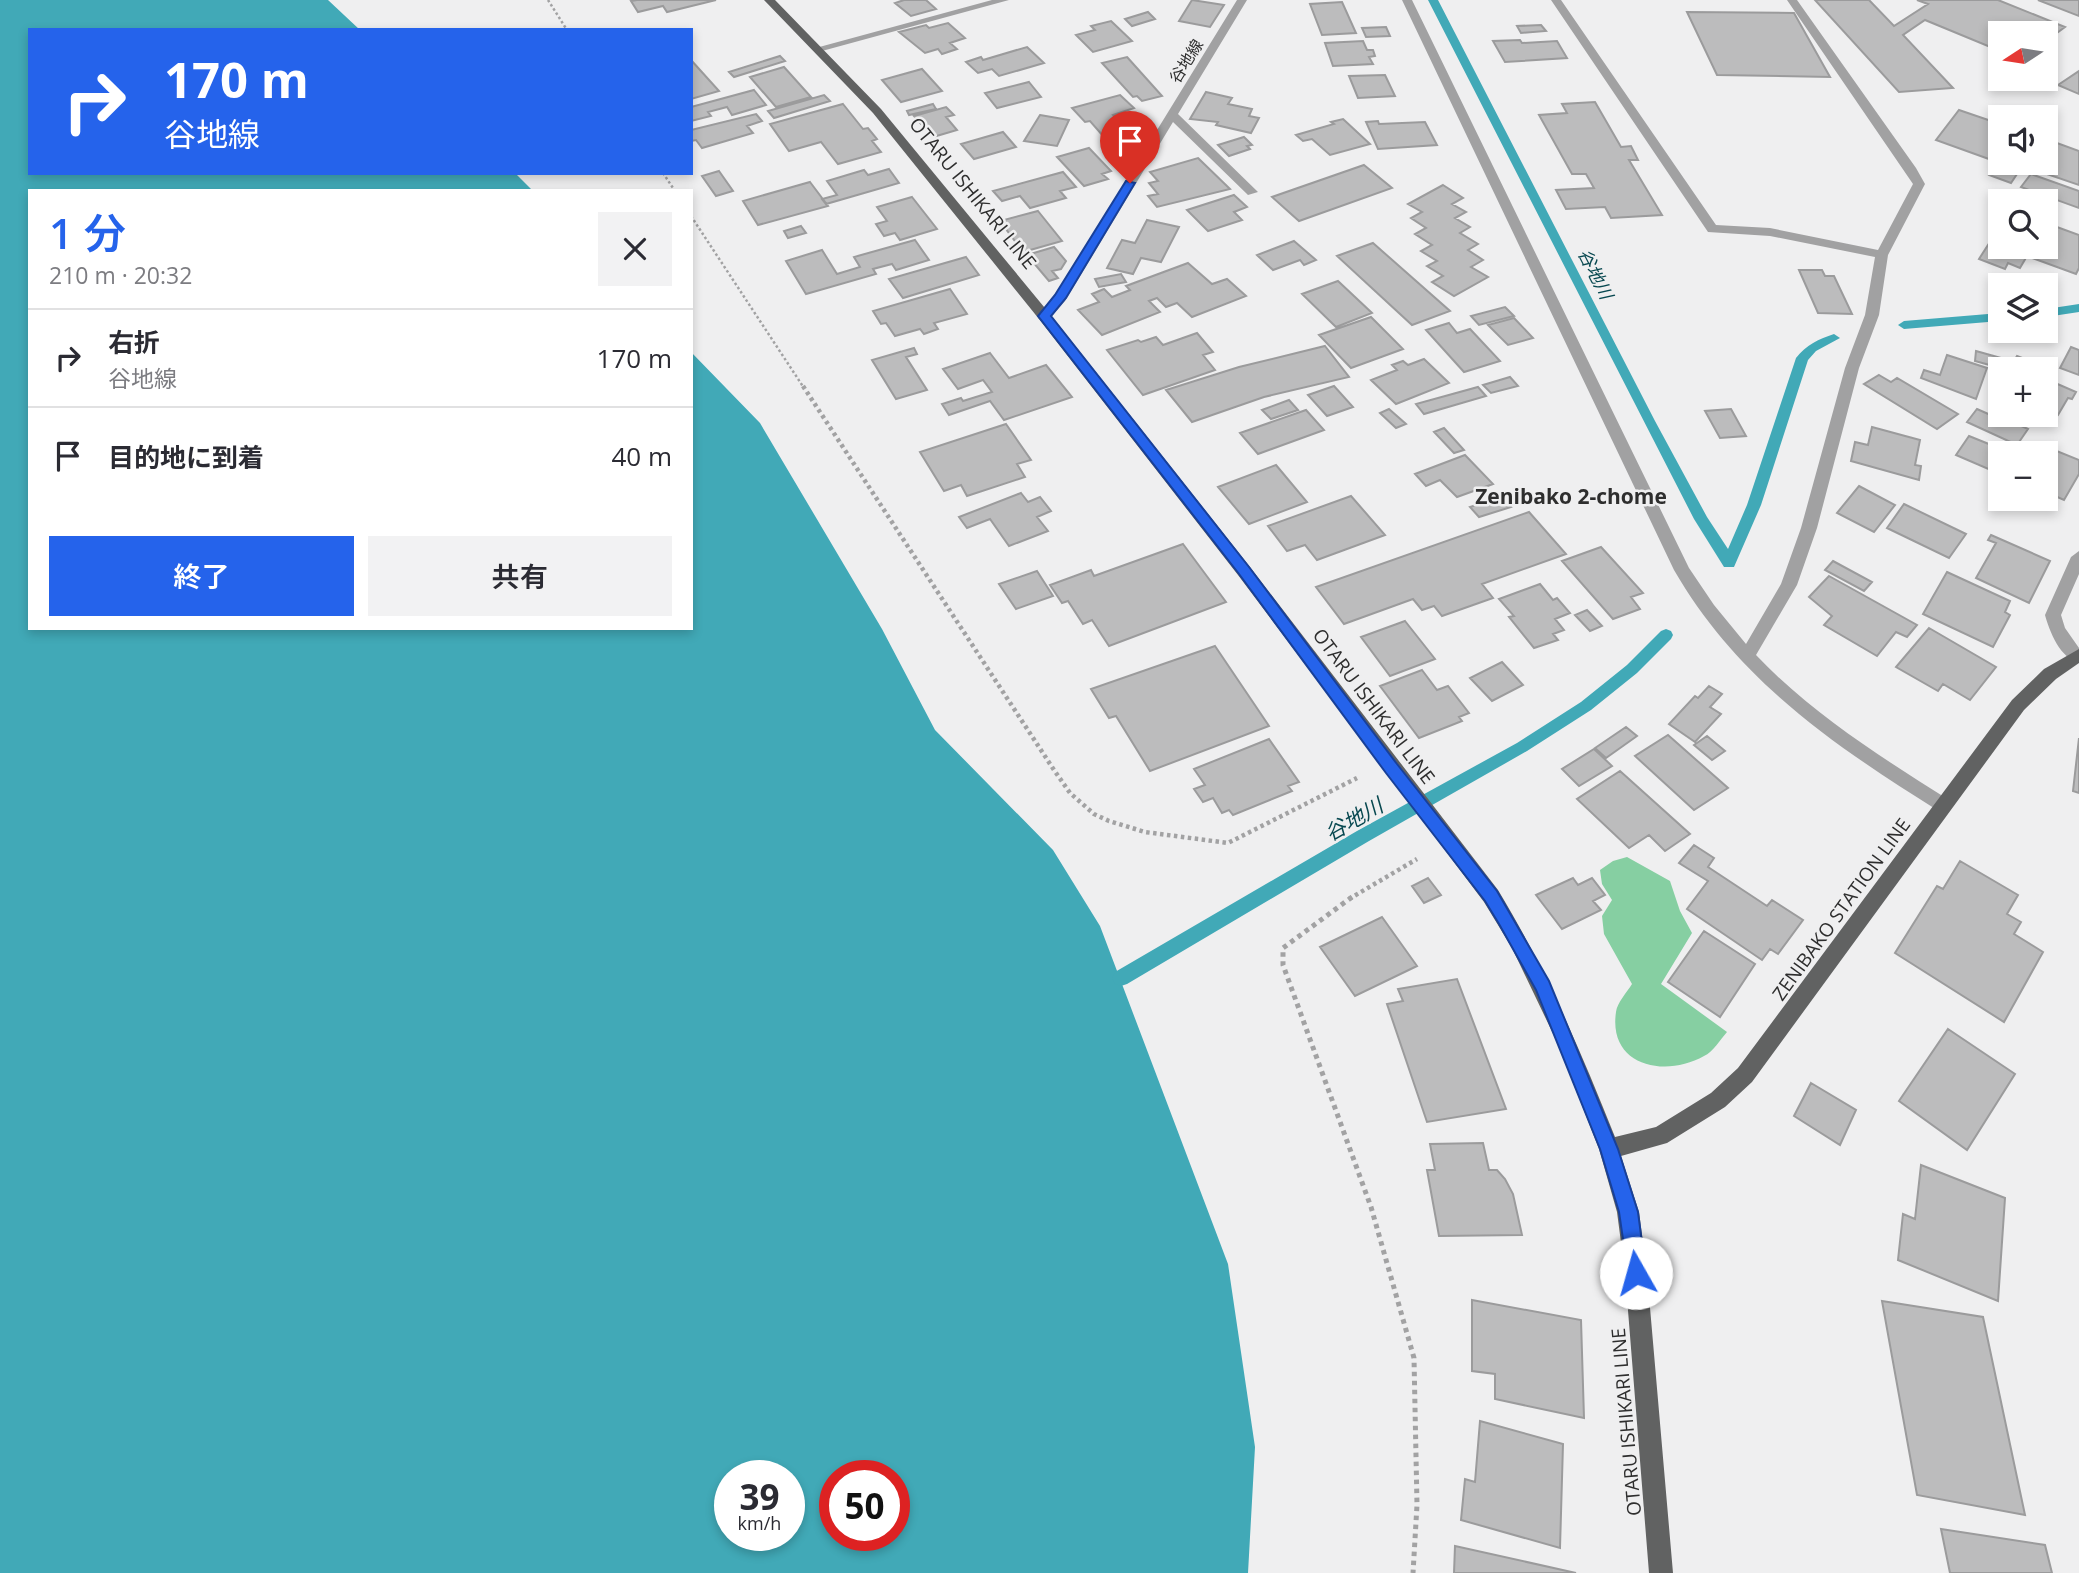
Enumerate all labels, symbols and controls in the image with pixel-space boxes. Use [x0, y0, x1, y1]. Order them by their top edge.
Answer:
north arrow [1988, 21, 2058, 91]
map controls [1988, 21, 2058, 511]
street label: 谷地線 [1164, 35, 1208, 87]
text: 170 m [164, 46, 309, 112]
icon: right [49, 56, 140, 147]
button: sound [1988, 105, 2058, 175]
pin [1100, 111, 1160, 183]
text: 谷地線 [164, 112, 260, 155]
street label: OTARU ISHIKARI LINE [904, 112, 1042, 274]
icon: arrive [1111, 122, 1149, 160]
button: search [1988, 189, 2058, 259]
text: 1 分 [49, 204, 126, 261]
button: close [598, 212, 672, 286]
water label: 谷地川 [1573, 244, 1620, 305]
text: 210 m · 20:32 [49, 259, 192, 291]
button: layers [1988, 273, 2058, 343]
text: 右折 [108, 324, 160, 360]
icon: right [49, 339, 87, 377]
text: 170 m [597, 340, 672, 376]
button: + [1988, 357, 2058, 427]
text: 谷地線 [108, 362, 177, 394]
icon: arrive [49, 437, 87, 475]
text: 40 m [611, 438, 672, 474]
text: 目的地に到着 [108, 439, 264, 475]
button: − [1988, 441, 2058, 511]
district label: Zenibako 2-chome [1475, 482, 1667, 510]
button: 終了 [49, 536, 354, 616]
button: 共有 [368, 536, 672, 616]
street label: OTARU ISHIKARI LINE [1307, 623, 1441, 789]
water label: 谷地川 [1319, 790, 1390, 847]
street label: ZENIBAKO STATION LINE [1766, 813, 1916, 1005]
position arrow [1599, 1236, 1673, 1310]
street label: OTARU ISHIKARI LINE [1605, 1327, 1647, 1517]
speed limit sign: 50 [819, 1460, 910, 1551]
text: 39 [739, 1473, 780, 1520]
text: km/h [738, 1511, 781, 1535]

